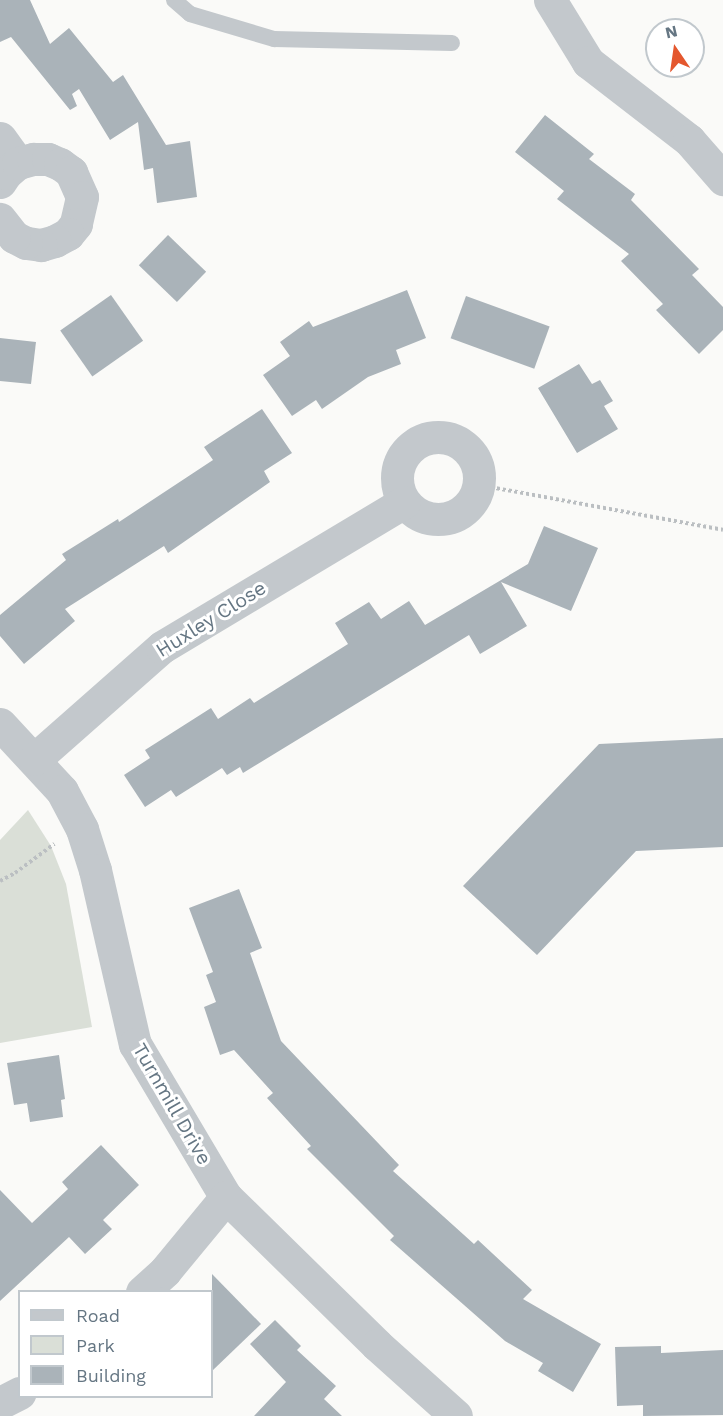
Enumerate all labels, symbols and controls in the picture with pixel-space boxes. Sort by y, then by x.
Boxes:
north arrow [645,18,705,78]
text: N [663,21,679,43]
street label: Huxley Close [151,576,271,662]
street label: Turnmill Drive [127,1039,217,1169]
legend [18,1290,213,1398]
text: Road [76,1305,120,1326]
text: Park [76,1335,115,1356]
text: Building [76,1365,146,1386]

